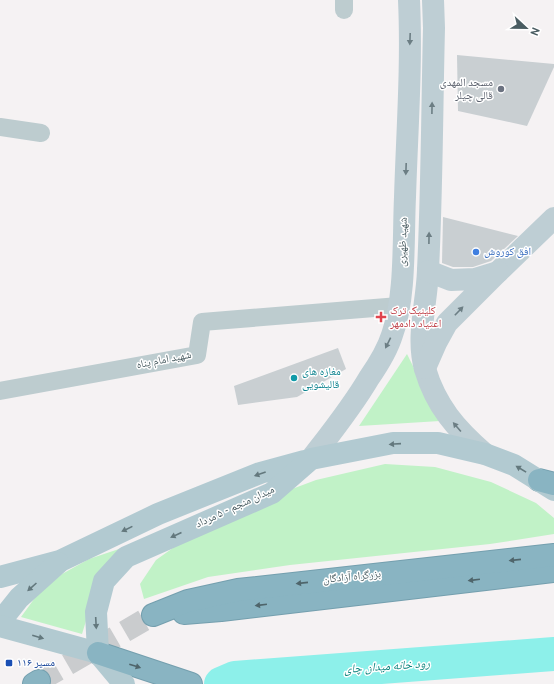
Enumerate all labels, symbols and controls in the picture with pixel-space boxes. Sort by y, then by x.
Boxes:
north arrow [506,8,546,48]
text: N [526,25,542,38]
one-way arrow [407,33,413,46]
place label: مسجد المهدی قالی چیلر [440,76,493,103]
marker: مسجد المهدی قالی چیلر [496,84,506,94]
one-way arrow [429,101,435,114]
one-way arrow [403,163,409,176]
street label: شهید ظهیری [395,217,411,267]
one-way arrow [426,231,432,244]
place label: افق کوروش [484,245,531,259]
marker: افق کوروش [471,247,481,257]
place label: کلینیک ترک اعتیاد دادمهر [389,304,441,331]
one-way arrow [454,306,464,316]
marker: کلینیک ترک اعتیاد دادمهر [375,311,387,323]
one-way arrow [385,338,392,349]
street label: شهید امام پناه [135,348,193,372]
place label: مغازه های قالیشویی [302,365,341,392]
marker: مغازه های قالیشویی [289,373,299,383]
one-way arrow [452,422,461,432]
one-way arrow [389,440,401,447]
one-way arrow [516,465,526,473]
one-way arrow [253,471,265,477]
street label: میدان منجم - ۵ مرداد [193,483,277,531]
one-way arrow [121,526,132,532]
one-way arrow [171,532,182,538]
one-way arrow [509,556,521,563]
street label: بزرگراه آزادگان [322,567,382,587]
one-way arrow [468,577,480,584]
one-way arrow [296,579,309,586]
one-way arrow [27,582,36,591]
one-way arrow [255,602,267,609]
one-way arrow [93,617,100,629]
one-way arrow [32,634,44,640]
place label: مسیر ۱۱۶ [17,656,55,670]
water label: رود خانه میدان چای [343,656,431,678]
marker: مسیر ۱۱۶ [4,658,14,668]
one-way arrow [129,663,141,669]

